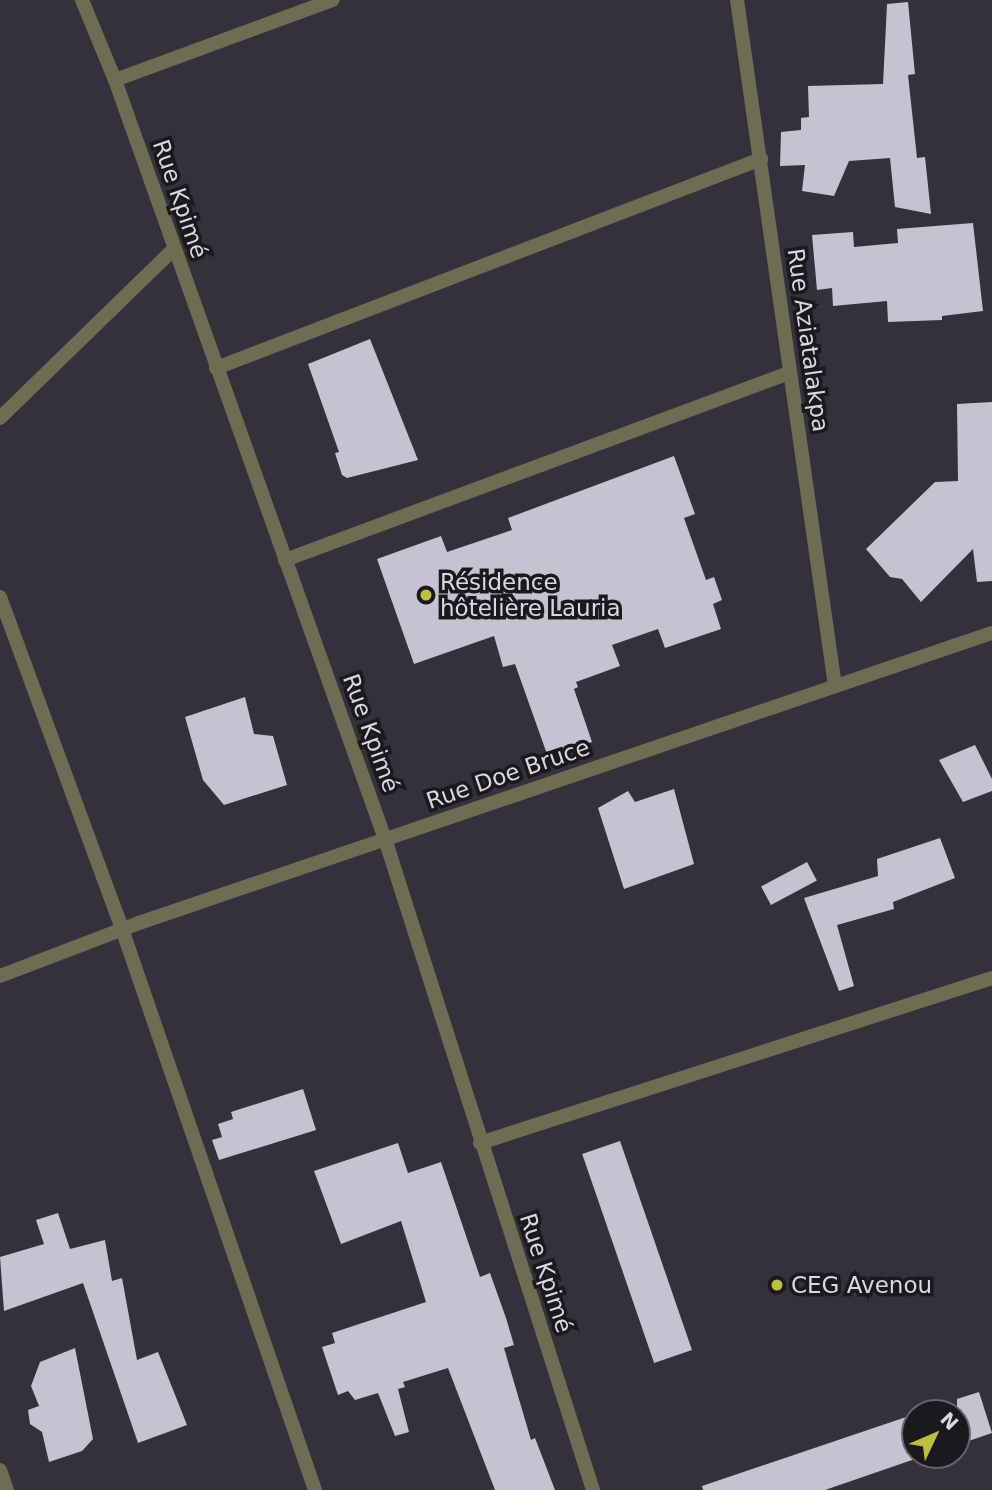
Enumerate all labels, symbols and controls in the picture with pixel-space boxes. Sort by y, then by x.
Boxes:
street label: Rue Kpimé [147,136,213,262]
street label: Rue Aziatalakpa [781,247,835,433]
place label: Résidence hôtelière Lauria [440,568,621,622]
marker: Résidence hôtelière Lauria [418,587,434,603]
street label: Rue Kpimé [337,670,405,796]
street label: Rue Doe Bruce [423,733,593,815]
street label: Rue Kpimé [514,1210,578,1336]
place label: CEG Avenou [791,1271,932,1299]
marker: CEG Avenou [769,1277,785,1293]
north arrow [901,1399,971,1469]
text: N [936,1407,963,1434]

